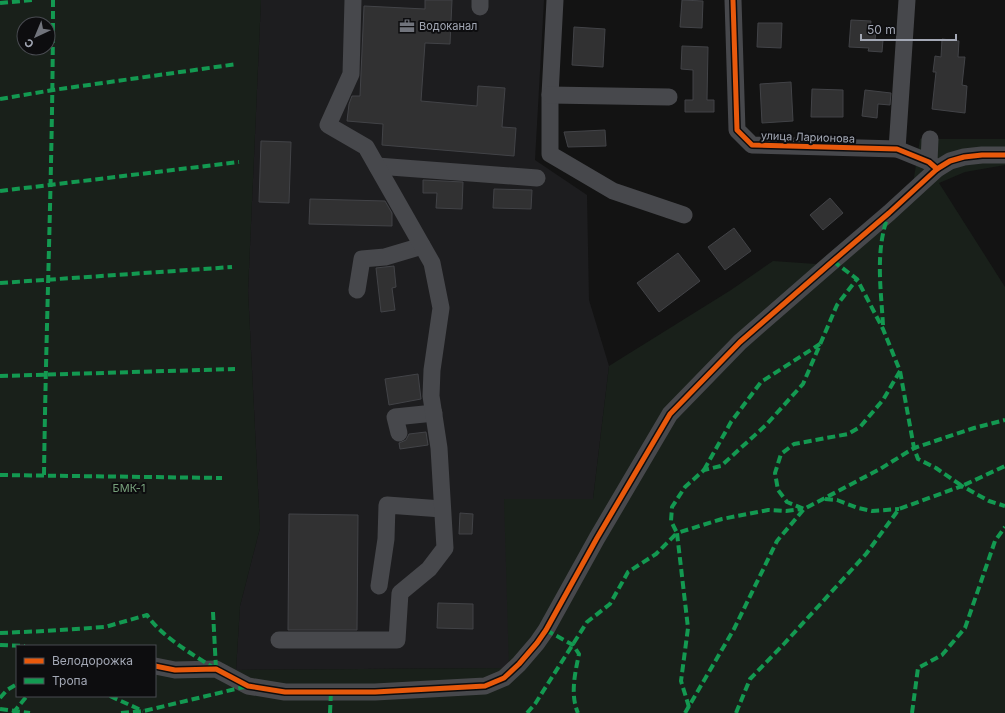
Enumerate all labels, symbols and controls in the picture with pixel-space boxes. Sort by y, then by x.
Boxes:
north arrow [16,16,56,56]
scale bar [861,16,956,42]
office icon: Водоканал [398,17,416,35]
place label: Водоканал [419,19,477,33]
text: 50 m [867,22,896,37]
text: С [21,35,37,51]
street label: улица Ларионова [761,128,855,146]
park label: БМК-1 [113,481,145,495]
legend [16,645,156,697]
text: Велодорожка [52,653,133,668]
text: Тропа [52,673,87,688]

